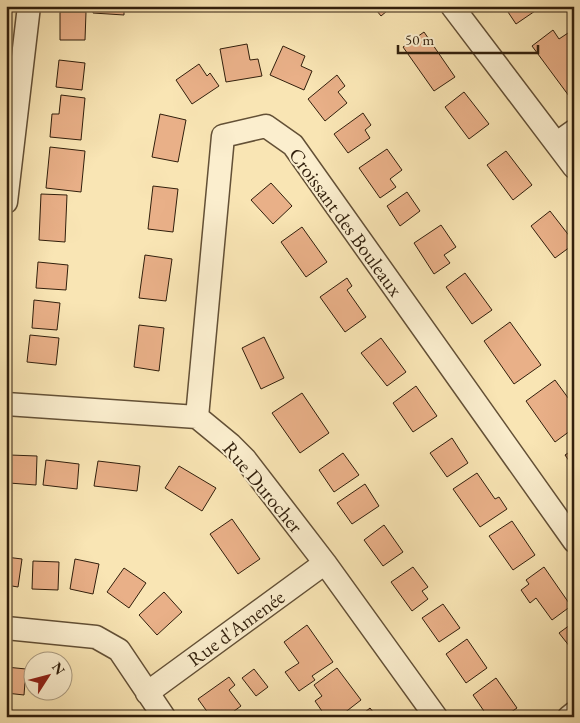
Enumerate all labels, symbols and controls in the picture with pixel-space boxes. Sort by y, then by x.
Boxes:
scale bar [398,22,538,54]
text: 50 m [405,30,434,49]
street label: Croissant des Bouleaux [283,142,409,302]
street label: Rue Durocher [217,436,309,538]
street label: Rue d'Amenée [182,584,290,672]
north arrow [22,650,72,700]
text: N [48,658,70,679]

